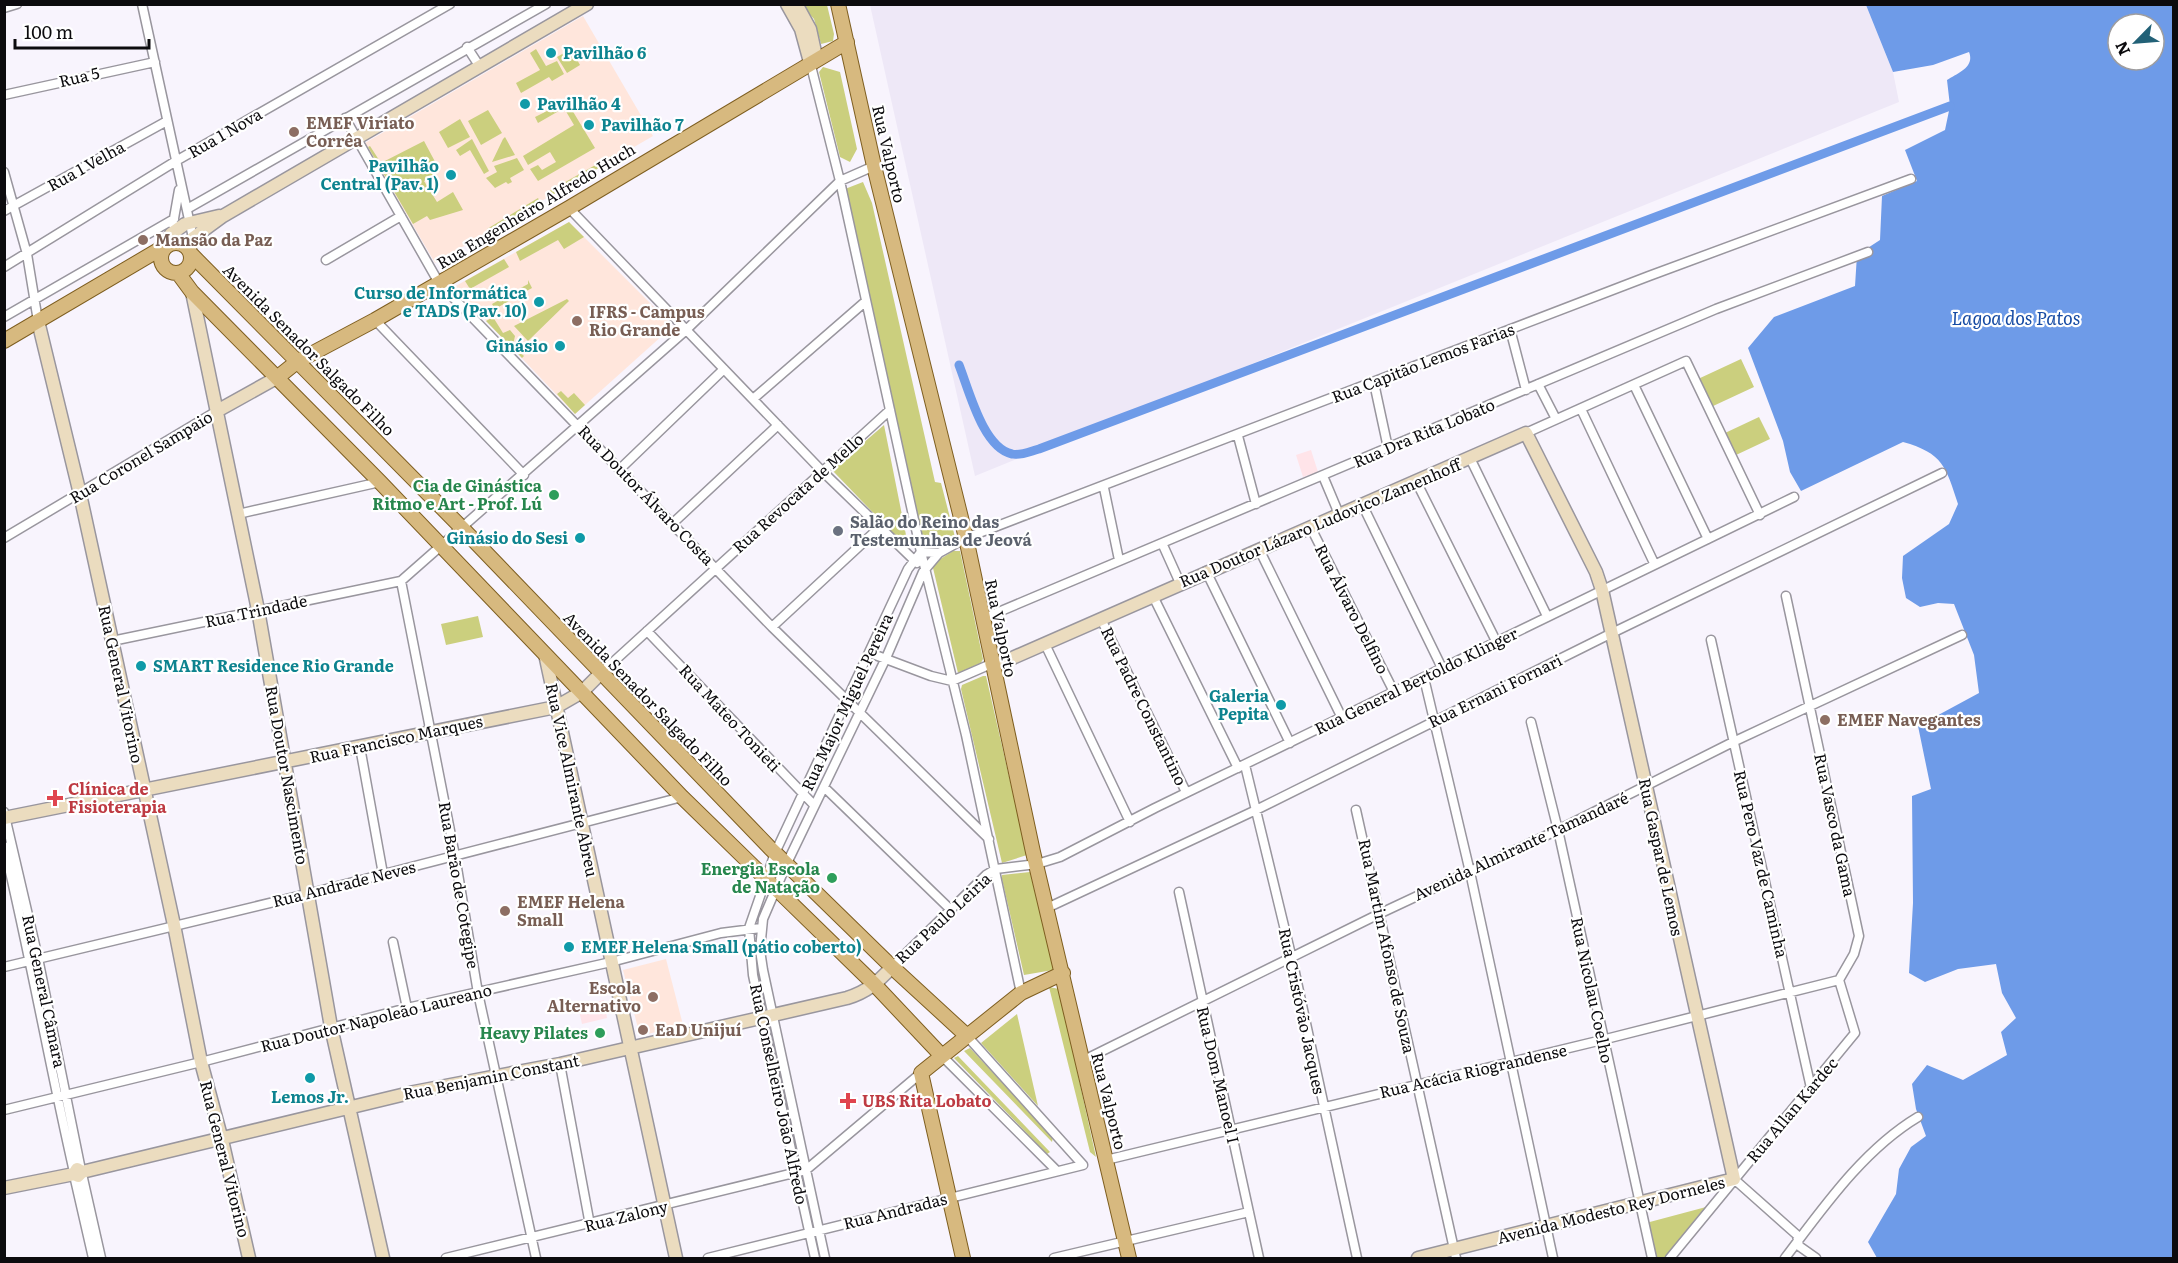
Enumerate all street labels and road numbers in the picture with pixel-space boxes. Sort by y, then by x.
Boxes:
street label: Rua 5 [56,60,101,92]
street label: Rua 1 Nova [183,101,266,163]
street label: Rua Valporto [867,102,913,205]
street label: Rua 1 Velha [42,134,129,196]
street label: Rua Engenheiro Alfredo Huch [432,136,640,274]
street label: Avenida Senador Salgado Filho [218,258,401,441]
street label: Rua Capitão Lemos Farias [1328,316,1518,408]
street label: Rua Dra Rita Lobato [1349,391,1498,473]
street label: Rua Coronel Sampaio [64,404,217,509]
street label: Rua Doutor Álvaro Costa [573,419,721,570]
street label: Rua Revocata de Mello [726,427,868,558]
street label: Rua Doutor Lázaro Ludovico Zamenhoff [1175,451,1466,593]
street label: Rua Álvaro Delfino [1310,539,1396,678]
street label: Rua Valporto [980,576,1024,679]
street label: Rua Trindade [202,587,309,633]
street label: Rua General Vitorino [93,602,150,765]
street label: Avenida Senador Salgado Filho [559,606,739,791]
street label: Rua Major Miguel Pereira [794,608,898,794]
street label: Rua General Bertoldo Klinger [1310,620,1522,740]
street label: Rua Padre Constantino [1096,622,1194,789]
street label: Rua Ernani Fornari [1423,647,1566,733]
street label: Rua Mateo Tonieti [674,658,787,777]
street label: Rua Vice Almirante Abreu [541,681,605,879]
street label: Rua Doutor Nascimento [260,683,316,866]
street label: Rua Francisco Marques [307,708,485,768]
street label: Rua Vasco da Gama [1809,751,1863,899]
street label: Rua Pero Vaz de Caminha [1729,767,1795,960]
street label: Rua Gaspar de Lemos [1634,776,1690,938]
street label: Avenida Almirante Tamandaré [1409,785,1632,906]
street label: Rua Barão de Cotegipe [433,799,486,970]
street label: Rua Martim Afonso de Souza [1353,836,1423,1056]
street label: Rua Andrade Neves [270,854,418,912]
street label: Rua Paulo Leiria [889,866,996,968]
street label: Rua General Câmara [17,912,73,1070]
street label: Rua Nicolau Coelho [1566,914,1620,1065]
street label: Rua Cristóvão Jacques [1274,925,1332,1096]
street label: Rua Doutor Napoleão Laureano [258,977,494,1057]
street label: Rua Conselheiro João Alfredo [745,981,815,1206]
street label: Rua Dom Manoel I [1192,1004,1246,1146]
street label: Rua Acácia Riograndense [1377,1037,1569,1103]
street label: Rua Benjamin Constant [401,1047,581,1105]
street label: Rua Valporto [1086,1049,1134,1152]
street label: Rua Allan Kardec [1740,1051,1843,1167]
street label: Rua General Vitorino [195,1078,257,1240]
street label: Avenida Modesto Rey Dorneles [1495,1169,1727,1249]
street label: Rua Andradas [840,1186,949,1235]
street label: Rua Zalony [581,1193,671,1237]

